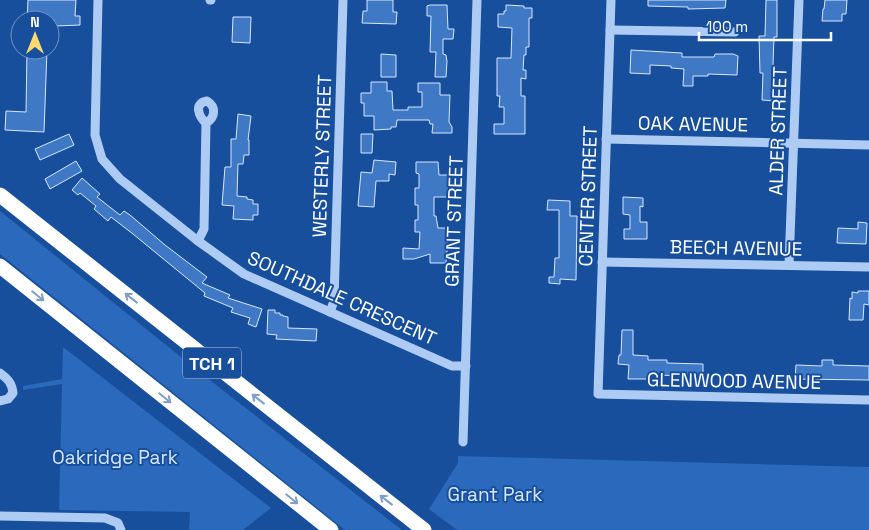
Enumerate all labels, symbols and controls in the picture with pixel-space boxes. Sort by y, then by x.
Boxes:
north arrow [10,10,60,60]
scale bar [699,10,832,42]
text: N [30,13,40,31]
text: 100 m [706,17,748,36]
street label: ALDER STREET [763,66,793,196]
street label: WESTERLY STREET [307,74,337,238]
street label: OAK AVENUE [638,111,748,137]
street label: CENTER STREET [573,125,603,267]
street label: GRANT STREET [439,155,469,287]
street label: BEECH AVENUE [669,234,803,262]
street label: SOUTHDALE CRESCENT [244,245,440,351]
one-way arrow [31,291,44,302]
one-way arrow [124,293,137,304]
road number: TCH 1 [183,348,241,378]
street label: GLENWOOD AVENUE [647,367,821,395]
one-way arrow [158,392,171,403]
one-way arrow [252,394,265,405]
park label: Oakridge Park [52,445,178,470]
park label: Grant Park [448,482,542,507]
one-way arrow [285,493,298,504]
one-way arrow [380,494,393,505]

